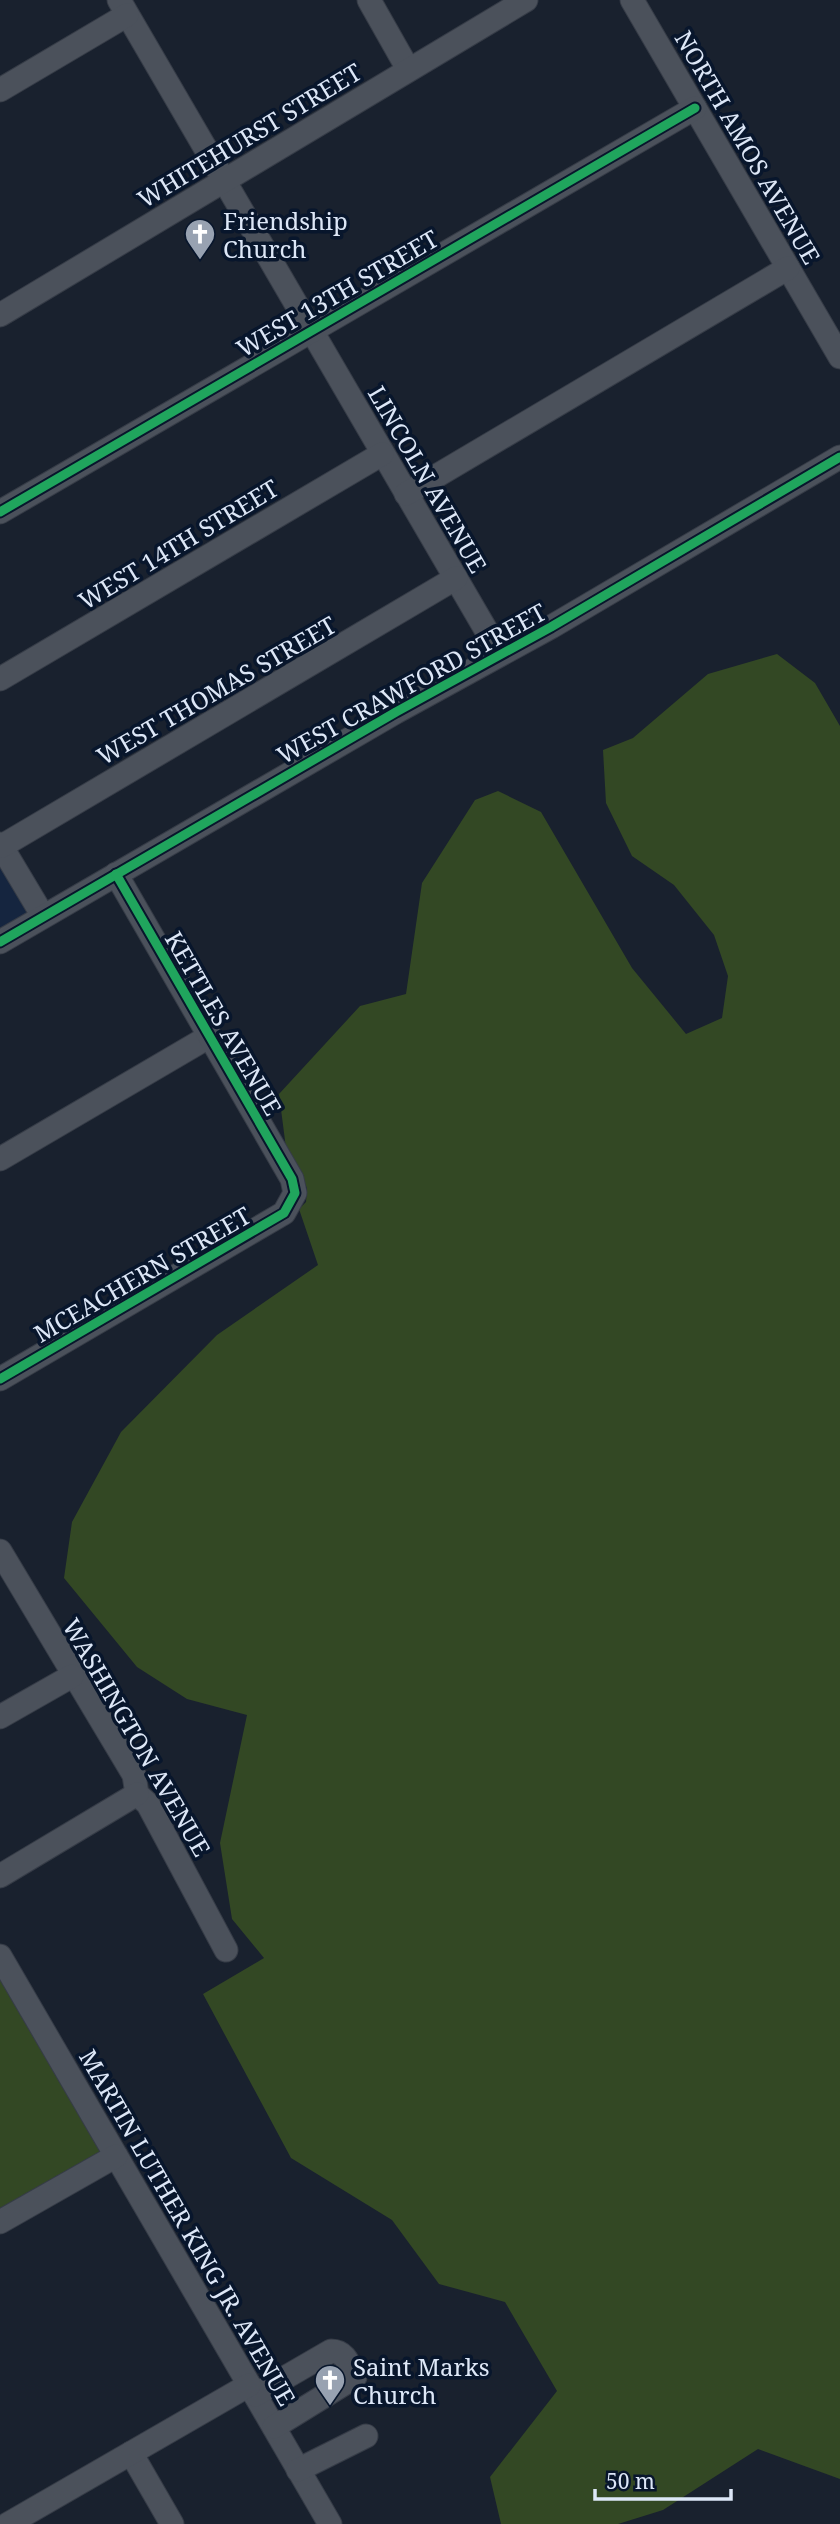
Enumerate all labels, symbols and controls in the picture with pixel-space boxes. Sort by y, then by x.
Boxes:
street label: NORTH AMOS AVENUE [668,24,828,270]
street label: WHITEHURST STREET [131,55,367,215]
place label: Friendship Church [223,204,348,265]
church icon: Friendship Church [183,217,217,261]
street label: WEST 13TH STREET [230,222,444,364]
street label: LINCOLN AVENUE [361,379,495,579]
street label: WEST 14TH STREET [72,471,284,617]
street label: WEST CRAWFORD STREET [270,595,552,771]
street label: WEST THOMAS STREET [90,608,342,772]
street label: KETTLES AVENUE [158,925,290,1121]
street label: MCEACHERN STREET [28,1198,257,1350]
street label: WASHINGTON AVENUE [55,1612,219,1862]
street label: MARTIN LUTHER KING JR. AVENUE [72,2043,304,2411]
place label: Saint Marks Church [353,2350,490,2411]
church icon: Saint Marks Church [313,2363,347,2407]
scale bar [595,2458,732,2502]
text: 50 m [606,2467,655,2495]

